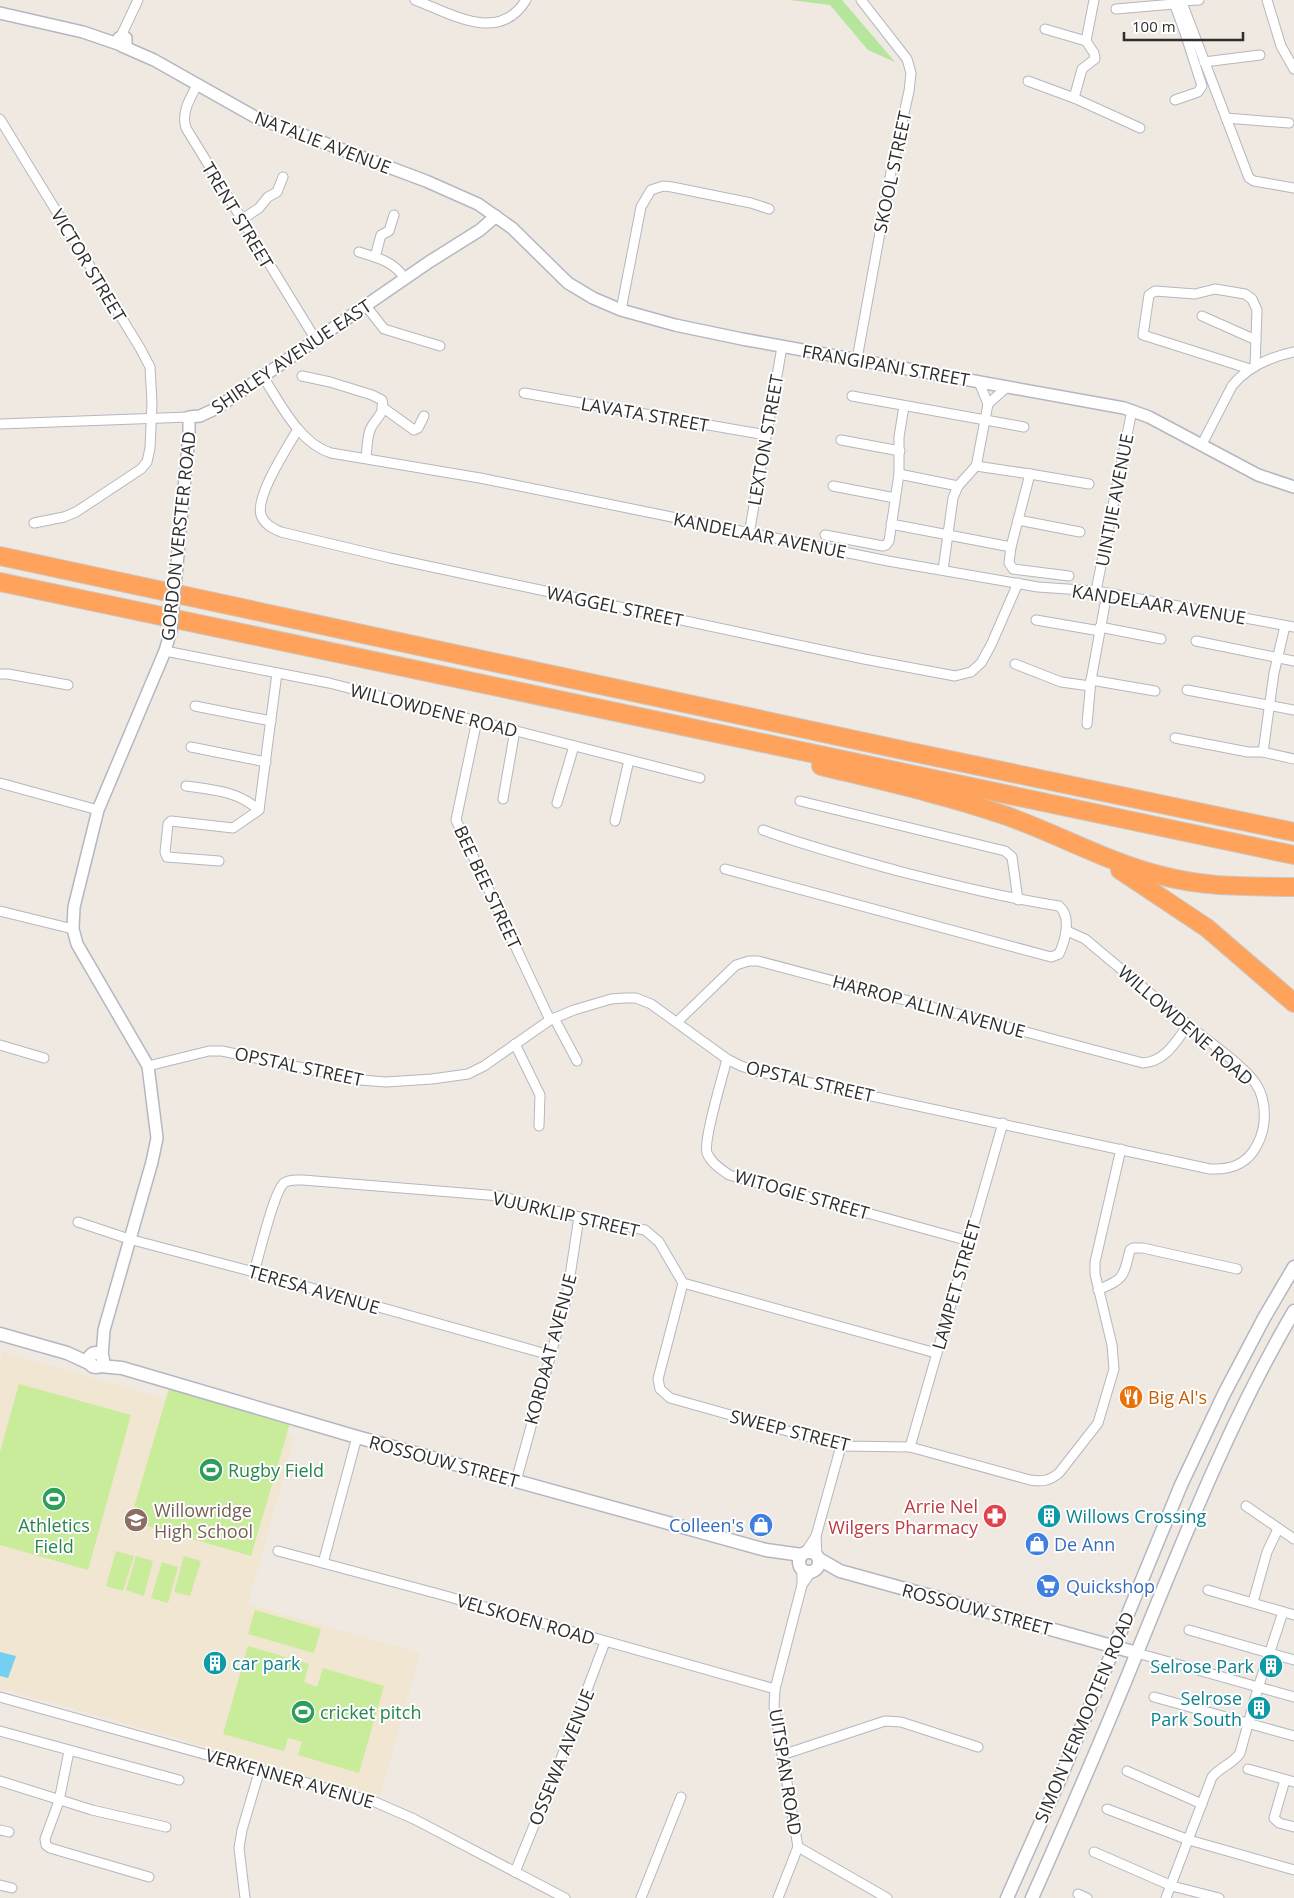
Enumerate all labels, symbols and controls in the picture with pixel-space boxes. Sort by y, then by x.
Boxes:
scale bar [1124,10,1243,42]
text: 100 m [1132,16,1176,36]
street label: NATALIE AVENUE [251,105,395,179]
street label: SKOOL STREET [867,109,917,235]
street label: TRENT STREET [197,157,279,273]
street label: VICTOR STREET [46,204,132,326]
street label: SHIRLEY AVENUE EAST [206,293,376,419]
street label: FRANGIPANI STREET [800,338,972,392]
street label: LEXTON STREET [742,372,788,507]
street label: LAVATA STREET [579,391,711,437]
street label: GORDON VERSTER ROAD [155,430,201,642]
street label: UINTJIE AVENUE [1089,431,1139,569]
street label: KANDELAAR AVENUE [671,506,849,564]
street label: KANDELAAR AVENUE [1070,578,1248,630]
street label: WAGGEL STREET [544,580,686,632]
street label: WILLOWDENE ROAD [348,678,520,742]
street label: BEE BEE STREET [449,821,527,953]
street label: WILLOWDENE ROAD [1113,960,1259,1090]
street label: HARROP ALLIN AVENUE [830,969,1028,1043]
street label: OPSTAL STREET [232,1041,366,1091]
street label: OPSTAL STREET [744,1055,877,1107]
street label: WITOGIE STREET [732,1163,872,1225]
street label: VUURKLIP STREET [490,1185,642,1243]
street label: LAMPET STREET [926,1218,986,1352]
street label: TERESA AVENUE [245,1259,383,1319]
street label: KORDAAT AVENUE [518,1271,582,1427]
restaurant icon: Big Al's [1118,1384,1144,1410]
place label: Big Al's [1148,1385,1207,1409]
street label: SWEEP STREET [728,1404,853,1457]
street label: ROSSOUW STREET [366,1429,522,1493]
sports icon: Rugby Field [198,1457,224,1483]
place label: Rugby Field [228,1458,324,1482]
sports icon: Athletics Field [41,1486,67,1512]
place label: Arrie Nel Wilgers Pharmacy [828,1494,979,1539]
place label: Willowridge High School [154,1498,253,1543]
pharmacy icon: Arrie Nel Wilgers Pharmacy [982,1503,1008,1529]
building icon: Willows Crossing [1036,1503,1062,1529]
place label: Willows Crossing [1066,1504,1207,1528]
school or university icon: Willowridge High School [123,1507,149,1533]
shop icon: Colleen's [748,1512,774,1538]
place label: Athletics Field [18,1513,90,1558]
place label: Colleen's [669,1513,744,1537]
shop icon: De Ann [1024,1531,1050,1557]
place label: De Ann [1054,1532,1115,1556]
supermarket icon: Quickshop [1035,1573,1061,1599]
place label: Quickshop [1066,1574,1155,1598]
street label: ROSSOUW STREET [899,1577,1055,1641]
street label: VELSKOEN ROAD [454,1588,598,1650]
street label: SIMON VERMOOTEN ROAD [1029,1608,1139,1826]
building icon: car park [202,1650,228,1676]
place label: car park [232,1651,301,1675]
building icon: Selrose Park [1258,1653,1284,1679]
place label: Selrose Park [1150,1654,1255,1678]
street label: OSSEWA AVENUE [523,1685,599,1829]
place label: Selrose Park South [1150,1686,1242,1731]
building icon: Selrose Park South [1246,1695,1272,1721]
sports icon: cricket pitch [290,1699,316,1725]
place label: cricket pitch [320,1700,421,1724]
street label: UITSPAN ROAD [764,1707,808,1837]
street label: VERKENNER AVENUE [203,1742,377,1814]

